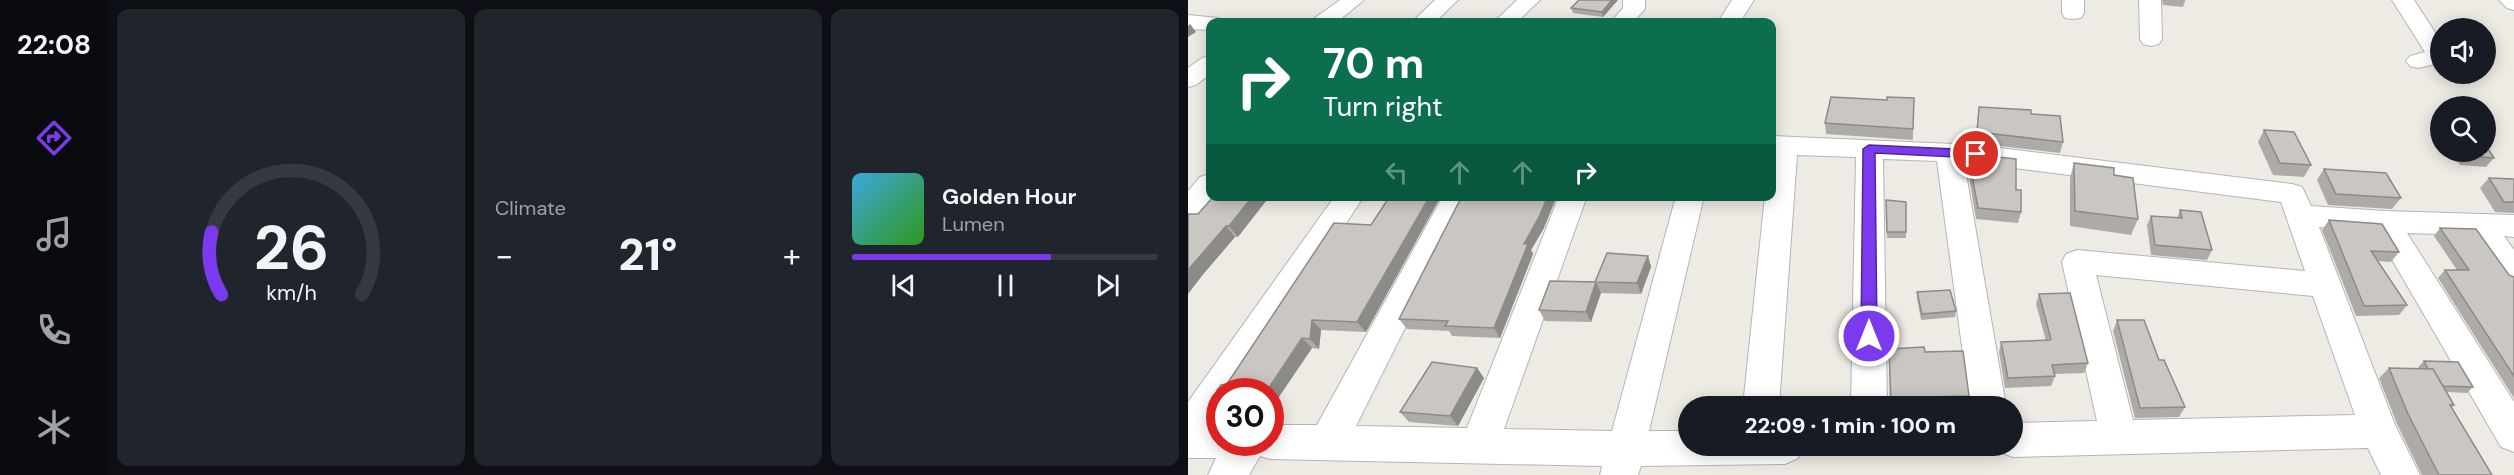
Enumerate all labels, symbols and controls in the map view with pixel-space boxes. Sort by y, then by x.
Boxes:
map controls [2430,18,2496,162]
button: sound [2430,18,2496,84]
text: 22:08 [17,27,91,62]
text: 70 m [1323,36,1424,91]
icon: right [1224,42,1302,120]
text: Turn right [1323,89,1443,124]
button: search [2430,96,2496,162]
icon: directions [33,117,75,159]
pin [1950,128,2001,179]
icon: arrive [1959,137,1992,170]
icon: left [1380,156,1413,189]
icon: ahead [1443,156,1476,189]
icon: ahead [1506,156,1539,189]
icon: right [1569,156,1602,189]
text: Golden Hour [942,182,1077,211]
text: Climate [495,195,566,221]
text: 26 [253,207,329,288]
text: Lumen [942,211,1005,237]
icon: music [33,213,75,255]
text: 21° [618,225,678,284]
text: − [495,234,513,277]
text: + [783,234,801,277]
icon: previous [887,269,920,302]
icon: pause [989,269,1022,302]
icon: next [1091,269,1124,302]
text: km/h [266,279,316,307]
position arrow [1837,304,1901,368]
icon: phone [33,309,75,351]
speed limit sign: 30 [1206,378,1284,456]
icon: climate [33,406,75,448]
text: 22:09 · 1 min · 100 m [1745,411,1956,440]

